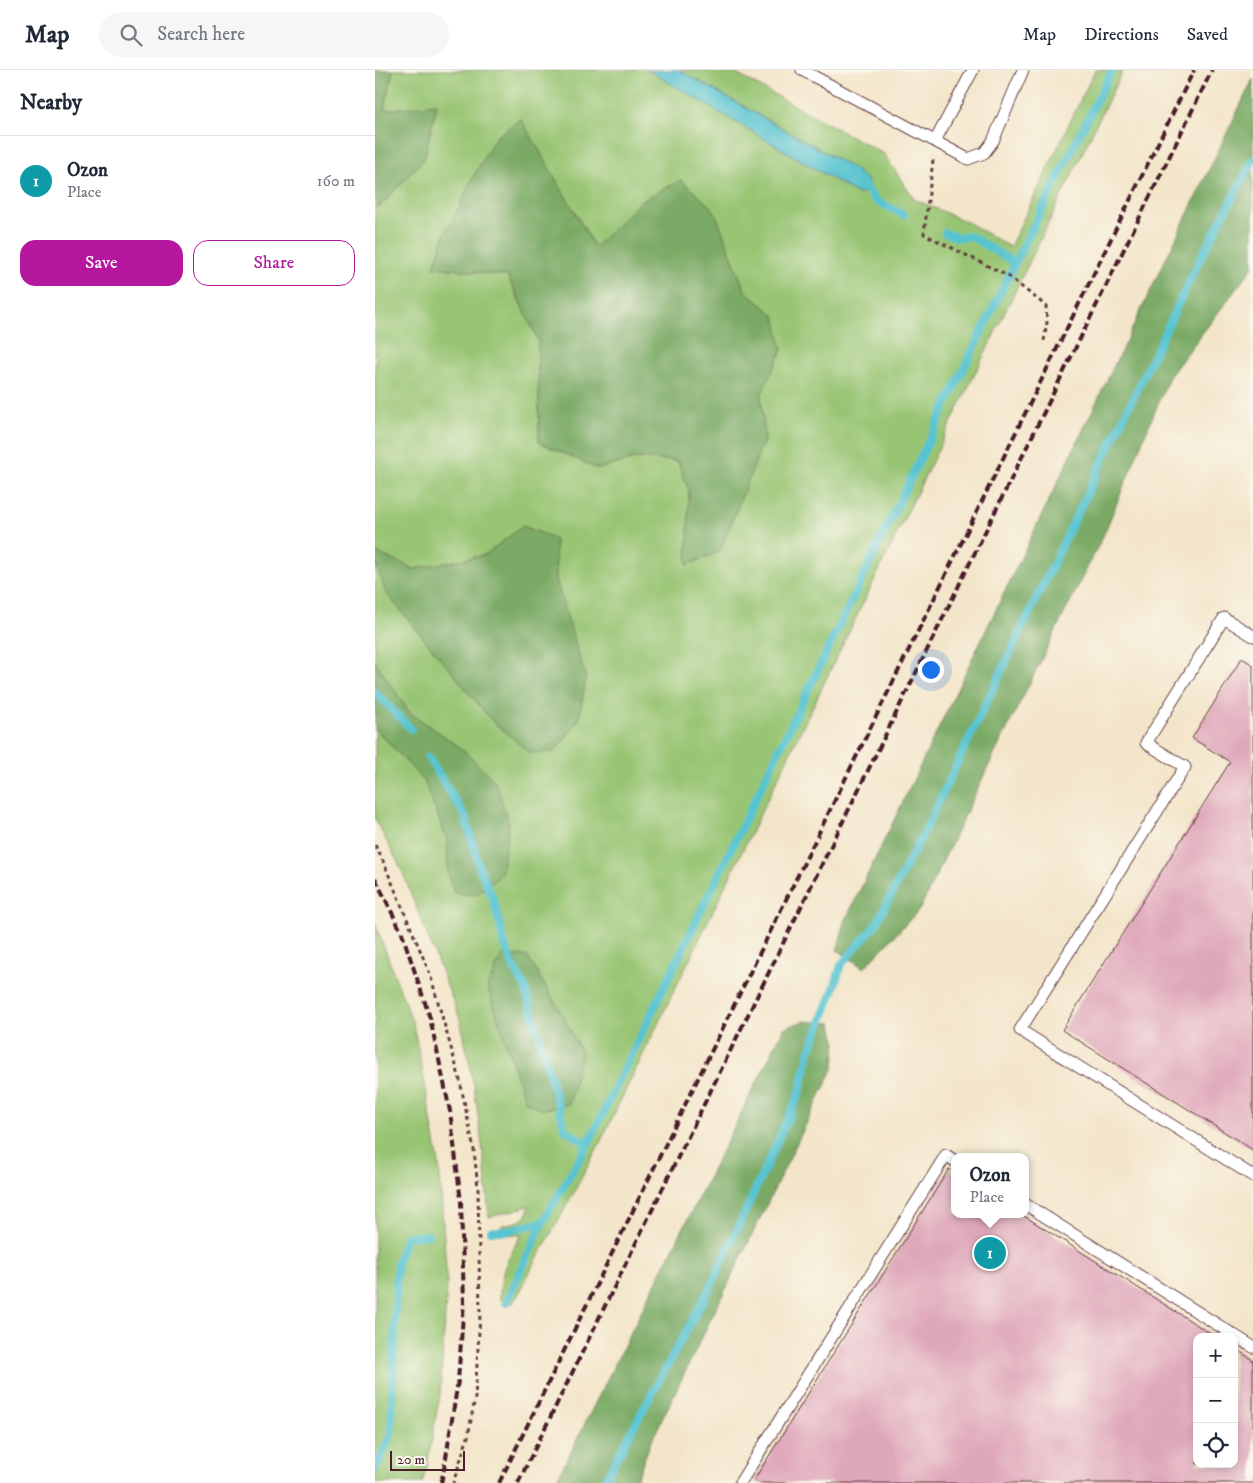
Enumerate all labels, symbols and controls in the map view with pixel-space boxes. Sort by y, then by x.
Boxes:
search box [99,12,449,57]
text: Map [25,20,69,50]
icon: search [117,21,145,49]
text: Search here [157,23,245,46]
text: Map [1023,24,1056,46]
text: Directions [1084,24,1159,46]
text: Saved [1187,24,1228,46]
text: Nearby [20,90,82,116]
text: Ozon [67,159,108,182]
text: 1 [33,171,39,191]
text: 160 m [317,171,355,191]
text: Place [67,182,101,202]
button: Save [20,240,183,286]
button: Share [193,240,355,286]
your location [918,657,944,683]
popup [951,1153,1029,1218]
text: Ozon [970,1164,1010,1187]
text: Place [970,1187,1004,1207]
pin: 1 [974,1234,1006,1272]
map controls [1193,1333,1238,1468]
button: + [1193,1333,1238,1378]
button: − [1193,1378,1238,1423]
button: locate [1193,1423,1238,1468]
scale bar [390,1448,465,1471]
text: 20 m [397,1451,425,1469]

